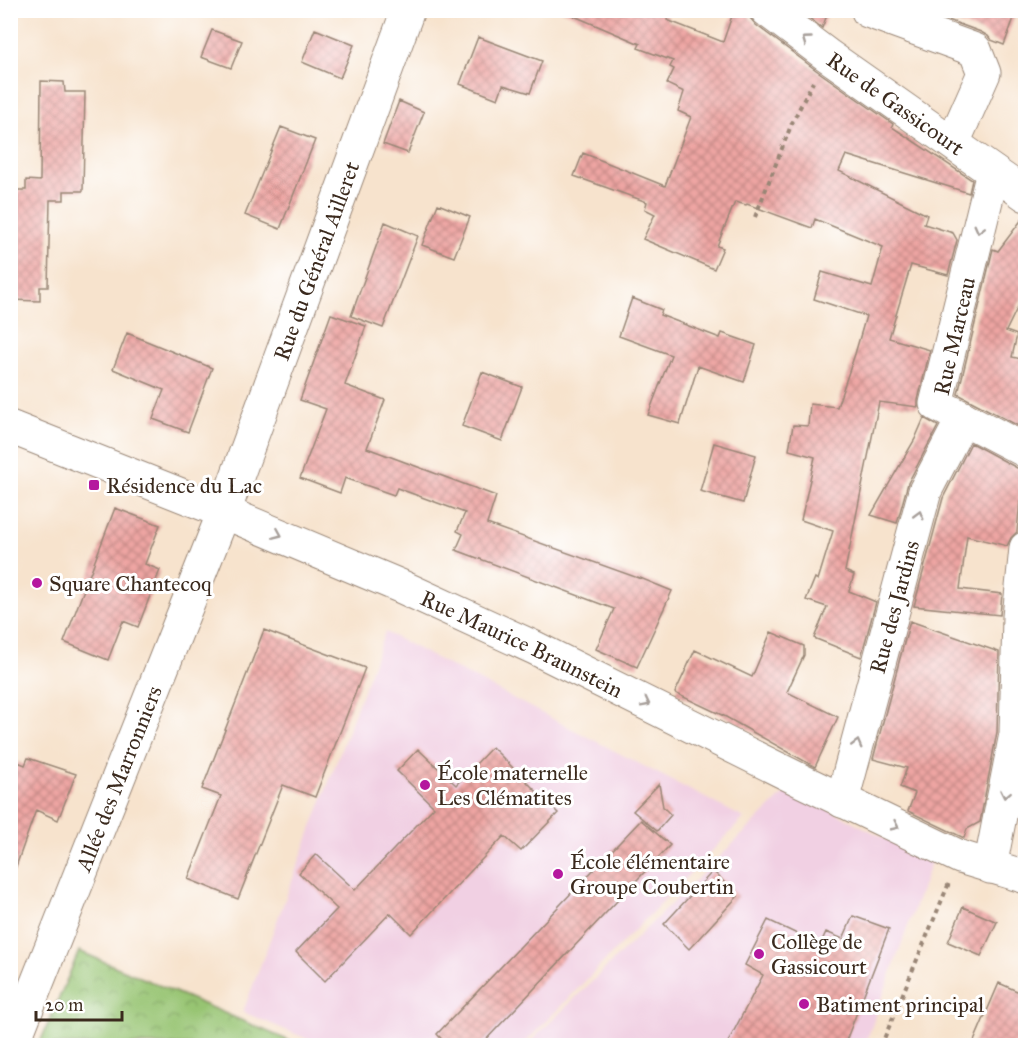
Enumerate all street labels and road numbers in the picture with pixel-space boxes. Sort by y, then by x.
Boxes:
street label: Rue de Gassicourt [822,46,969,161]
street label: Rue du Général Ailleret [268,158,365,364]
street label: Rue Marceau [928,274,981,398]
street label: Rue des Jardins [864,537,925,677]
street label: Rue Maurice Braunstein [416,584,627,704]
street label: Allée des Marronniers [69,682,168,876]

